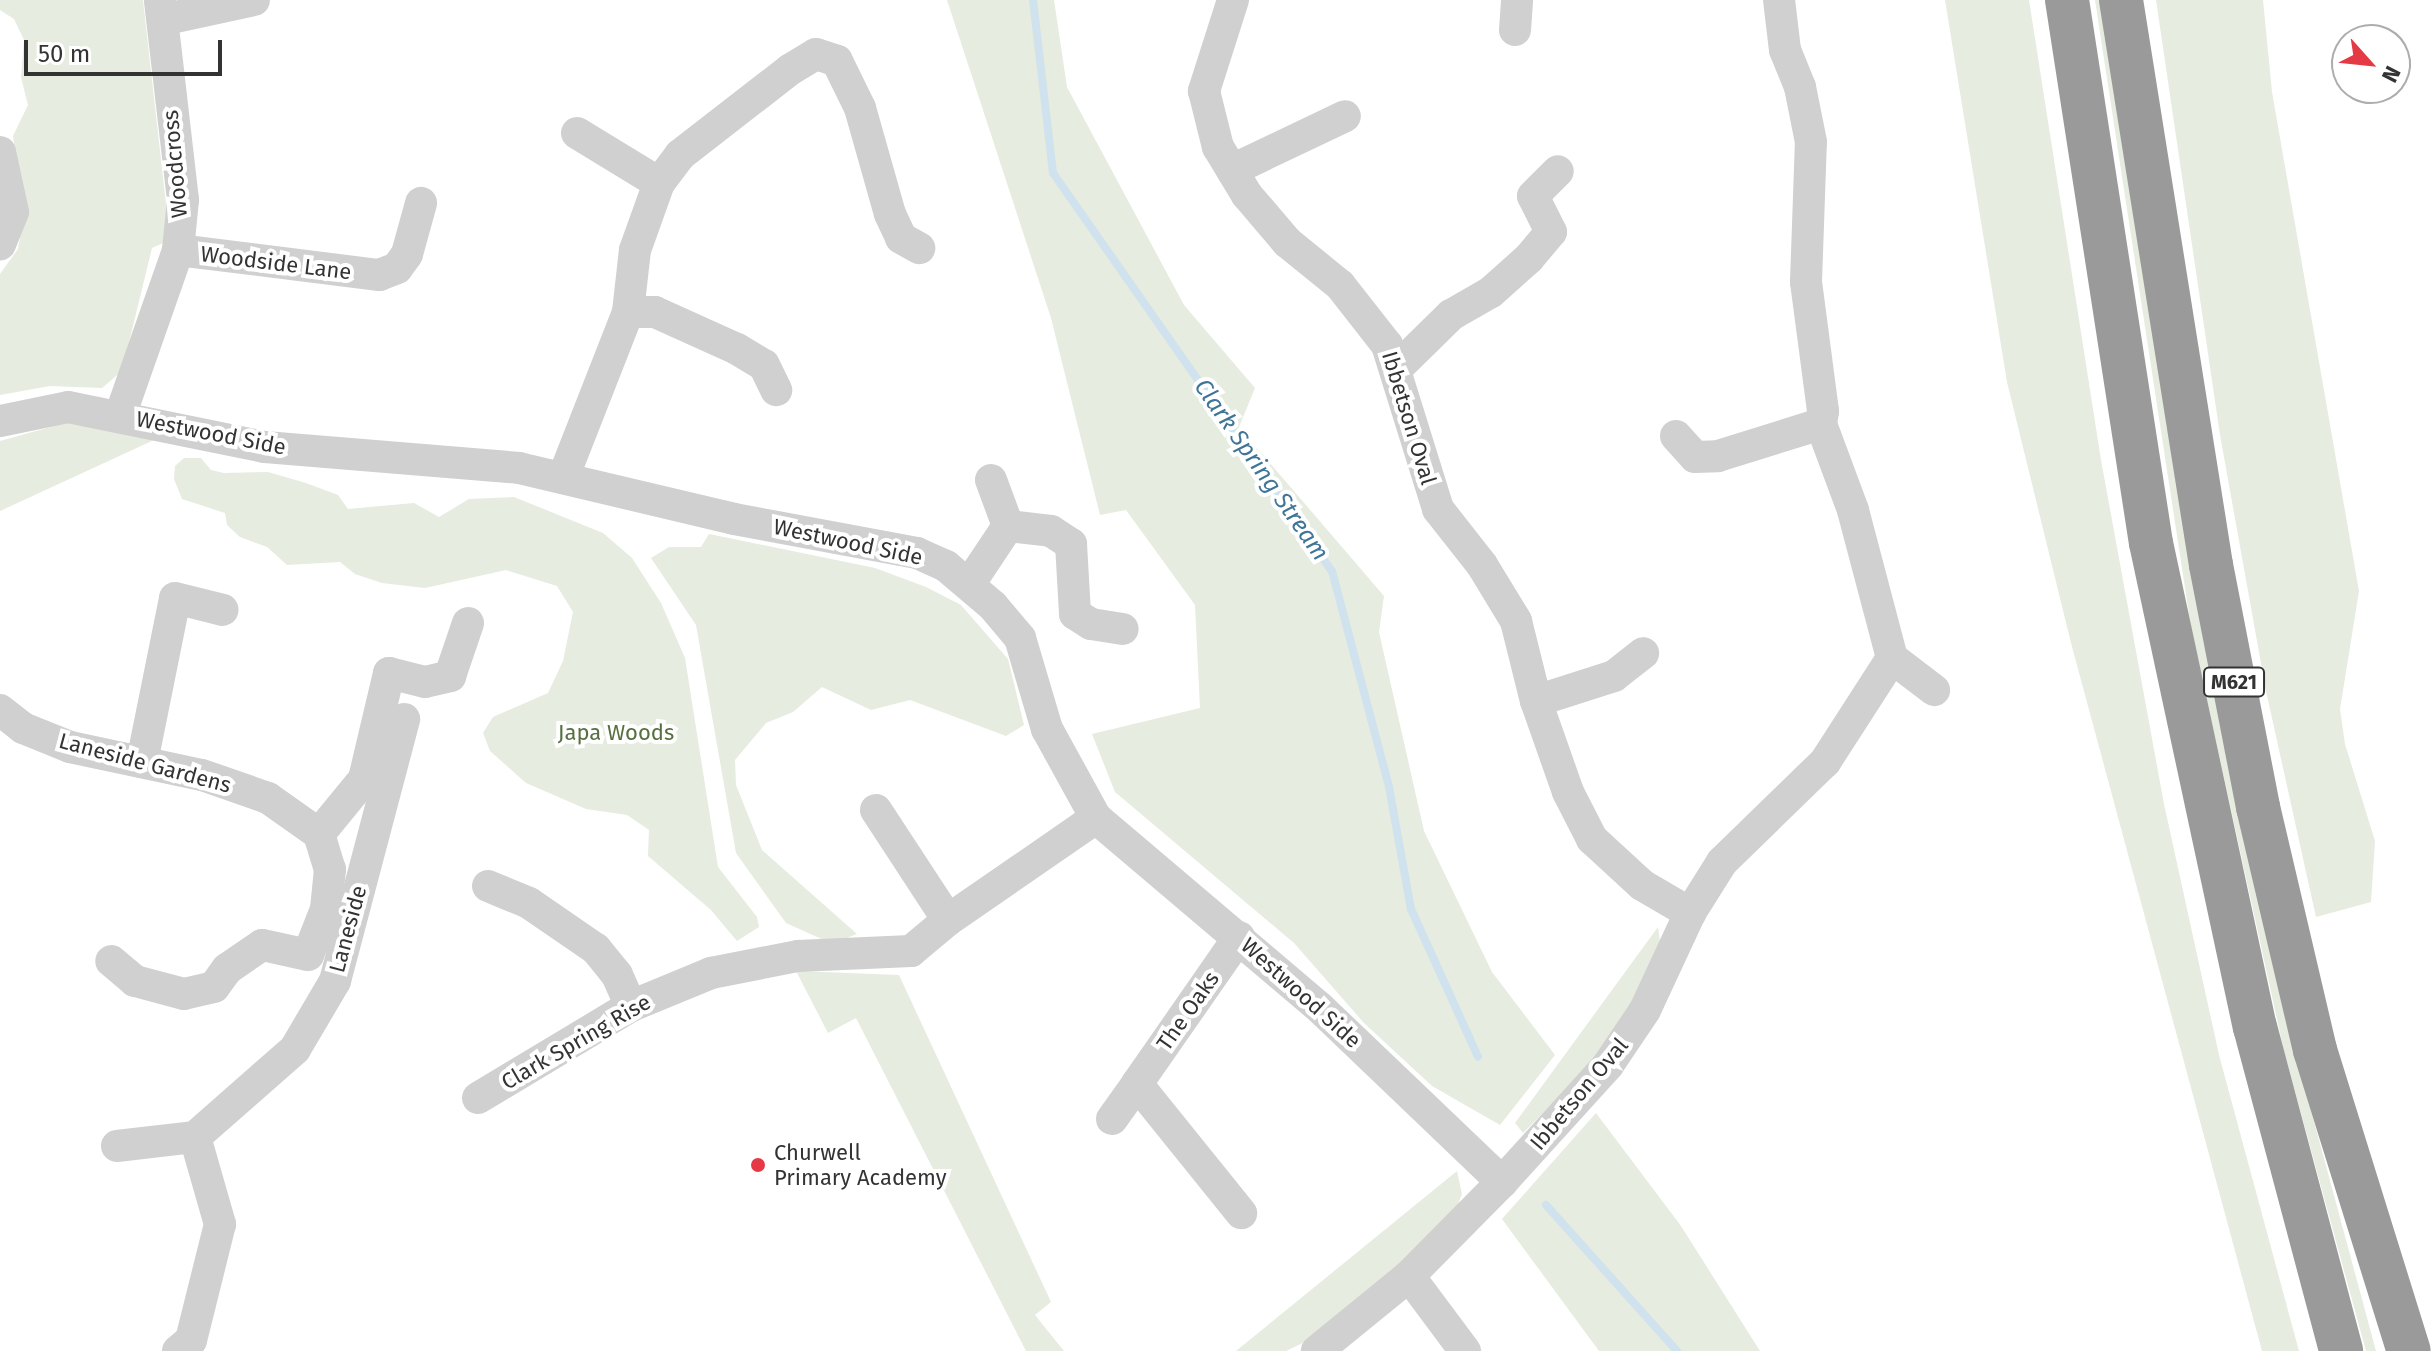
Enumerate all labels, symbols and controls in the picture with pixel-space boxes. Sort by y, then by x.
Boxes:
scale bar [28,24,226,74]
north arrow [2331,24,2411,104]
text: 50 m [38,40,90,68]
text: N [2376,62,2406,87]
street label: Woodcross [157,109,193,219]
street label: Woodside Lane [199,241,353,285]
street label: Ibbetson Oval [1376,348,1442,488]
water label: Clark Spring Stream [1188,374,1334,566]
street label: Westwood Side [134,406,288,460]
street label: Westwood Side [771,513,925,571]
road number: M621 [2202,666,2266,698]
park label: Japa Woods [558,720,674,746]
street label: Laneside Gardens [56,727,234,799]
street label: Laneside [324,882,372,976]
street label: Westwood Side [1236,932,1366,1054]
street label: The Oaks [1151,966,1225,1056]
street label: Clark Spring Rise [497,989,655,1095]
street label: Ibbetson Oval [1524,1033,1634,1155]
place label: Churwell Primary Academy [774,1139,947,1190]
marker: Churwell Primary Academy [749,1156,767,1174]

